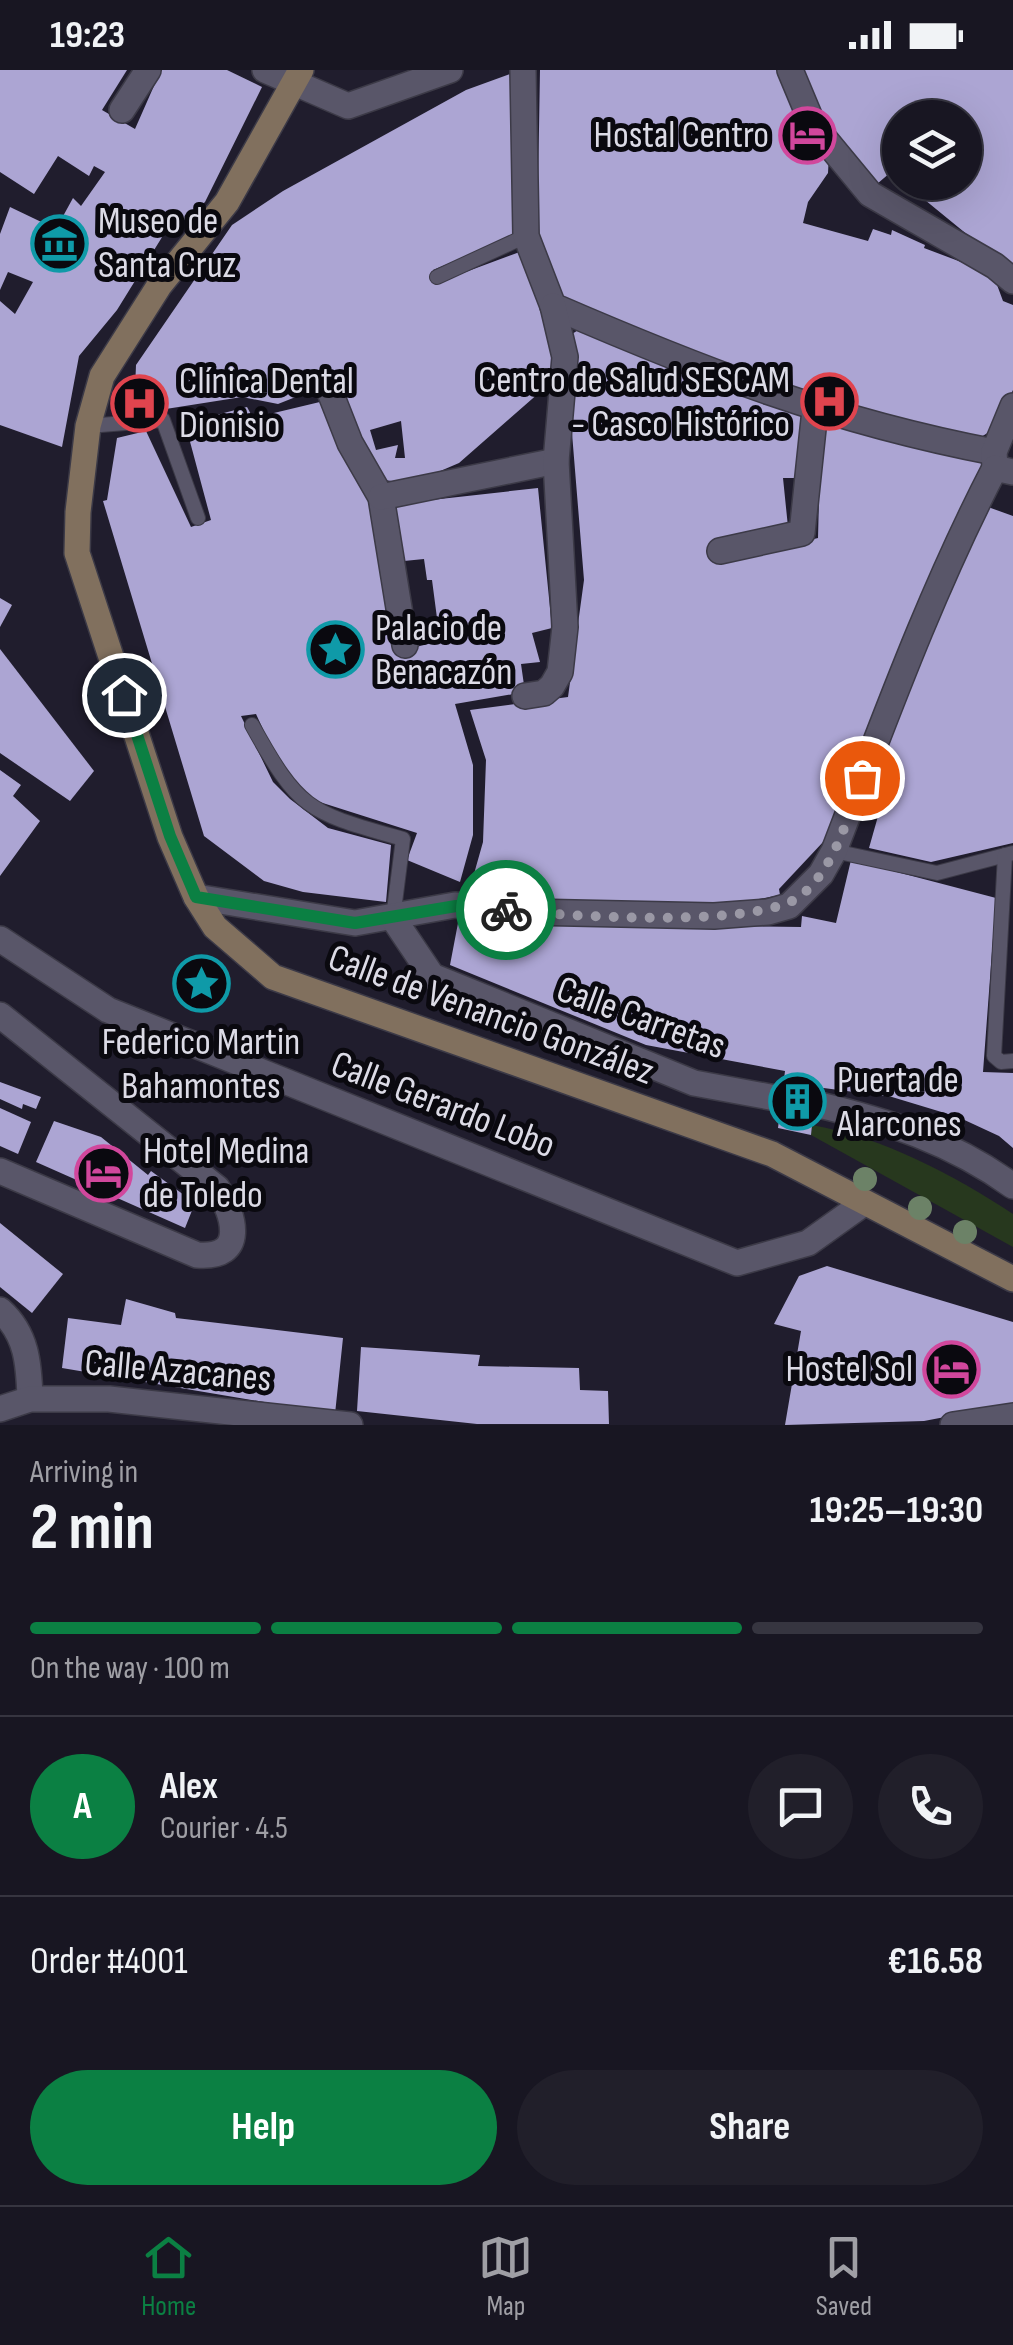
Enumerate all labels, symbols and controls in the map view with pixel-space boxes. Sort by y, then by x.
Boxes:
text: 19:23 [50,13,125,58]
map controls [882,100,982,200]
button: layers [882,100,982,200]
hotel icon: Hostal Centro [778,105,838,165]
place label: Hostal Centro [594,113,769,158]
place label: Museo de Santa Cruz [98,199,236,288]
museum icon: Museo de Santa Cruz [29,213,89,273]
place label: Centro de Salud SESCAM - Casco Histórico [478,358,790,447]
place label: Clínica Dental Dionisio [179,359,354,448]
hospital icon: Centro de Salud SESCAM - Casco Histórico [799,372,859,432]
hospital icon: Clínica Dental Dionisio [110,373,170,433]
place label: Palacio de Benacazón [375,606,513,695]
place icon: Palacio de Benacazón [306,620,366,680]
pin [82,653,167,738]
icon: home [97,668,152,723]
pin [820,736,905,821]
icon: bag [835,751,890,806]
courier [456,860,556,960]
icon: bike [479,883,534,938]
street label: Calle de Venancio González [322,935,660,1095]
place icon: Federico Martin Bahamontes [171,954,231,1014]
street label: Calle Carretas [550,967,732,1069]
place label: Federico Martin Bahamontes [102,1020,300,1109]
street label: Calle Gerardo Lobo [325,1042,561,1168]
place label: Puerta de Alarcones [836,1058,962,1147]
building icon: Puerta de Alarcones [768,1072,828,1132]
place label: Hotel Medina de Toledo [143,1129,309,1218]
hotel icon: Hotel Medina de Toledo [74,1143,134,1203]
hotel icon: Hostel Sol [922,1339,982,1399]
street label: Calle Azacanes [83,1340,273,1402]
place label: Hostel Sol [786,1347,913,1392]
text: Arriving in [30,1453,138,1492]
text: 19:25–19:30 [810,1488,983,1533]
text: 2 min [30,1490,154,1568]
text: On the way · 100 m [30,1649,230,1688]
button: chat [748,1754,853,1859]
button: phone [878,1754,983,1859]
text: Alex [160,1764,218,1809]
text: A [73,1784,92,1829]
text: Courier · 4.5 [160,1809,288,1848]
text: Order #4001 [30,1939,187,1984]
text: €16.58 [888,1939,983,1984]
button: Help [30,2070,497,2185]
button: Share [517,2070,983,2185]
tab: Home [141,2230,196,2323]
tab: Map [478,2230,533,2323]
tab: Saved [816,2230,872,2323]

